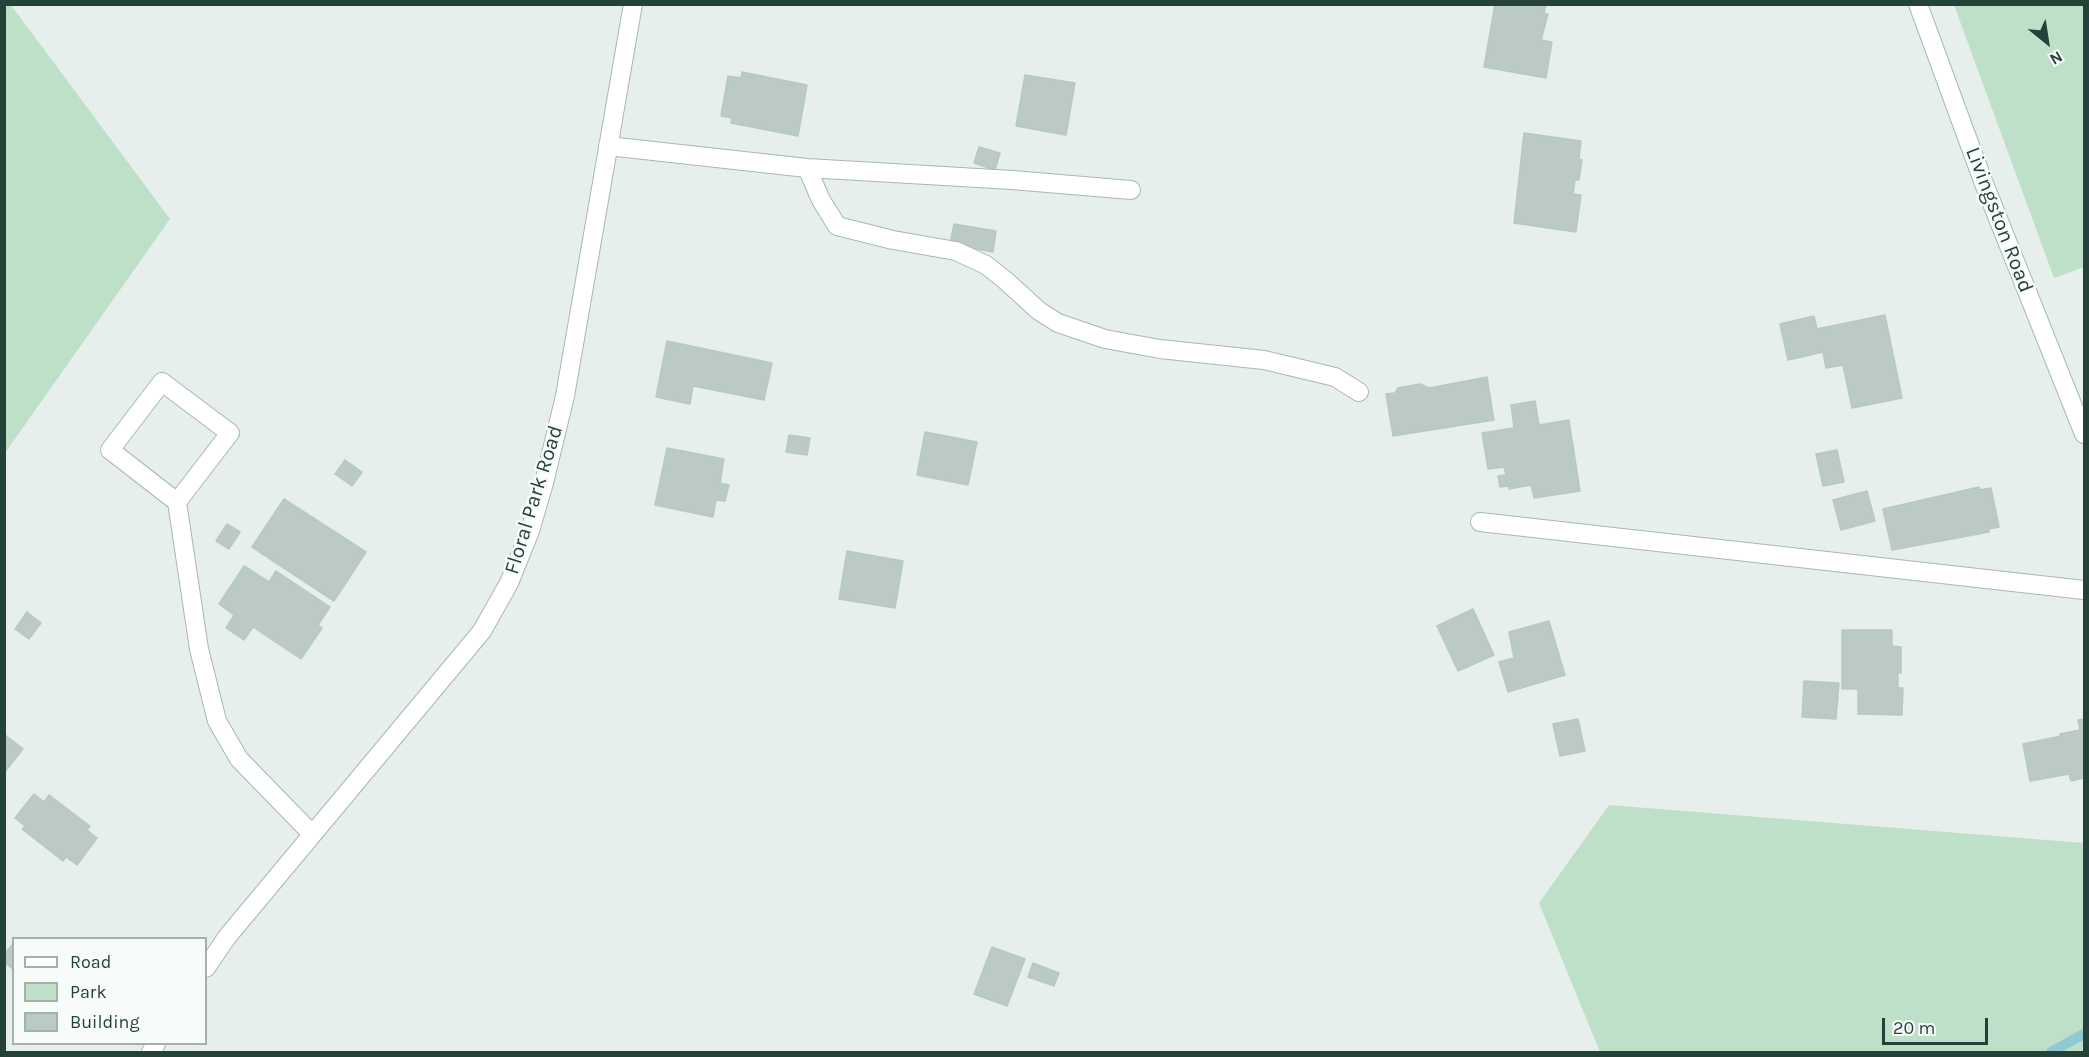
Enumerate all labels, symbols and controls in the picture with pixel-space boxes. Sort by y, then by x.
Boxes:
north arrow [2017,12,2077,72]
text: N [2047,47,2066,69]
street label: Livingston Road [1960,144,2038,296]
street label: Floral Park Road [499,423,569,577]
legend [12,937,207,1045]
text: Road [70,951,111,973]
text: Park [70,981,107,1003]
scale bar [1885,1006,1992,1044]
text: Building [70,1011,140,1033]
text: 20 m [1893,1017,1935,1039]

